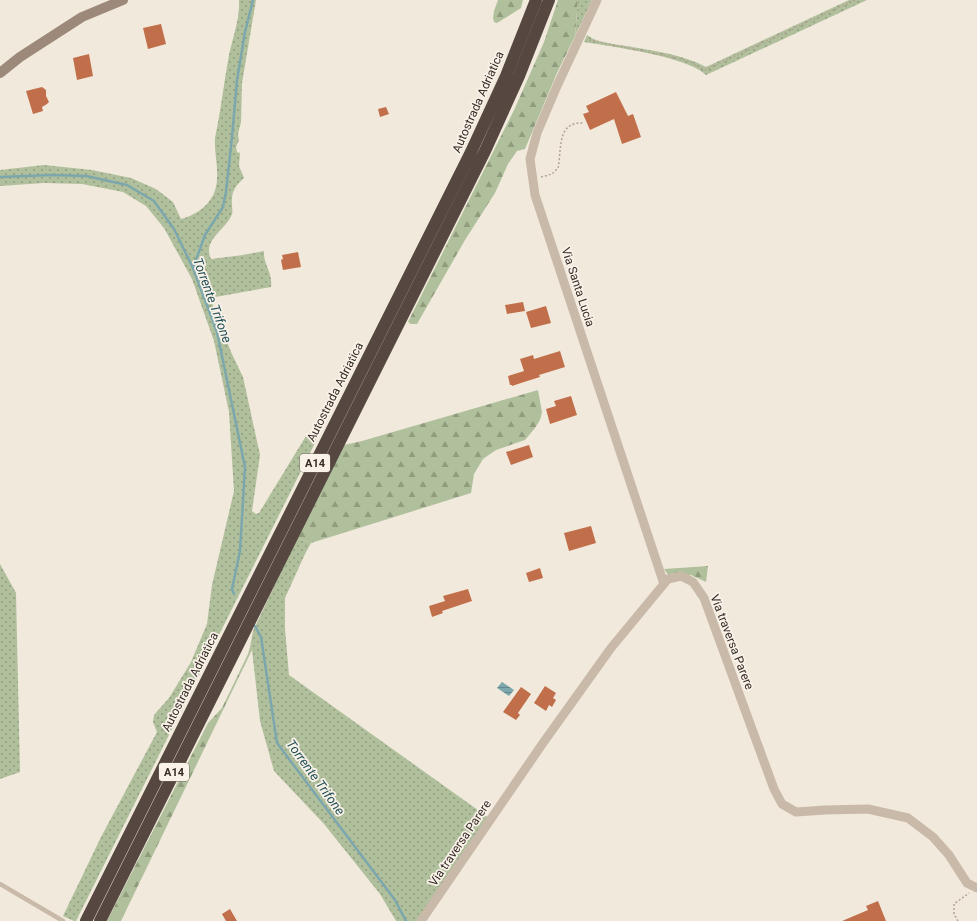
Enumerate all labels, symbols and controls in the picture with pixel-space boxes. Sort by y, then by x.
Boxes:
street label: Autostrada Adriatica [449,49,507,155]
street label: Via Santa Lucia [559,246,597,328]
water label: Torrente Trifone [190,256,235,345]
street label: Autostrada Adriatica [304,340,366,444]
road number: A14 [300,454,330,472]
street label: Via traversa Parere [707,592,757,692]
street label: Autostrada Adriatica [159,630,221,734]
water label: Torrente Trifone [283,737,348,818]
road number: A14 [159,763,189,781]
street label: Via traversa Parere [426,797,494,889]

